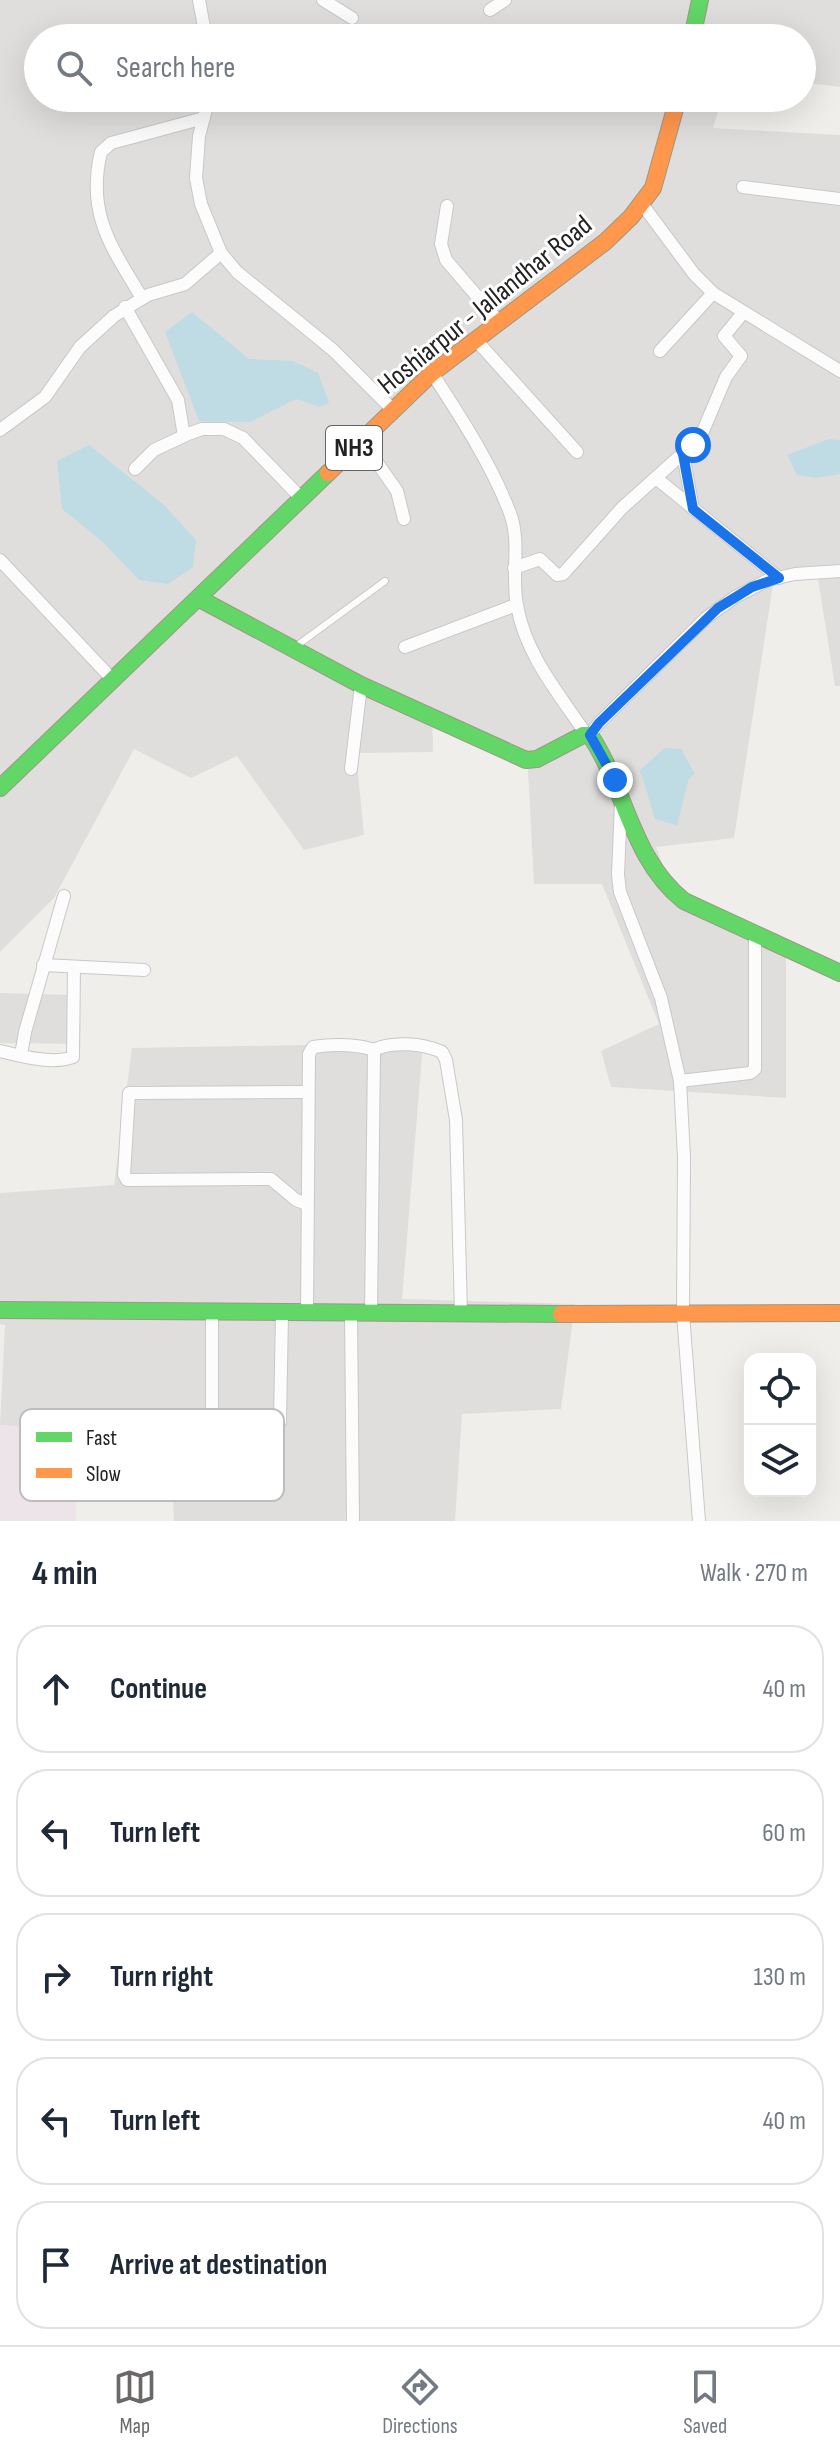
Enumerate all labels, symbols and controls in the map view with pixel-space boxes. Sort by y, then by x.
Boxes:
search box [24,24,816,112]
icon: search [52,46,96,90]
text: Search here [116,50,235,86]
street label: Hoshiarpur - Jallandhar Road [371,209,599,401]
road number: NH3 [326,426,382,470]
route start [675,427,711,463]
route end [597,762,633,798]
map controls [744,1353,816,1497]
button: locate [744,1353,816,1425]
legend [20,1409,284,1501]
text: Fast [86,1425,117,1452]
button: layers [744,1425,816,1497]
text: Slow [86,1461,121,1488]
text: 4 min [32,1553,98,1594]
text: Walk · 270 m [700,1558,808,1589]
icon: ahead [34,1667,78,1711]
text: Continue [110,1671,207,1707]
text: 40 m [763,1674,806,1705]
icon: left [34,1811,78,1855]
text: Turn left [110,1815,200,1851]
text: 60 m [762,1818,806,1849]
icon: right [34,1955,78,1999]
text: Turn right [110,1959,213,1995]
text: 130 m [754,1962,806,1993]
icon: left [34,2099,78,2143]
text: Turn left [110,2103,200,2139]
text: 40 m [763,2106,806,2137]
icon: arrive [34,2243,78,2287]
text: Arrive at destination [110,2247,327,2283]
tab: Map [113,2365,157,2440]
tab: Directions [382,2365,458,2440]
tab: Saved [683,2365,727,2440]

